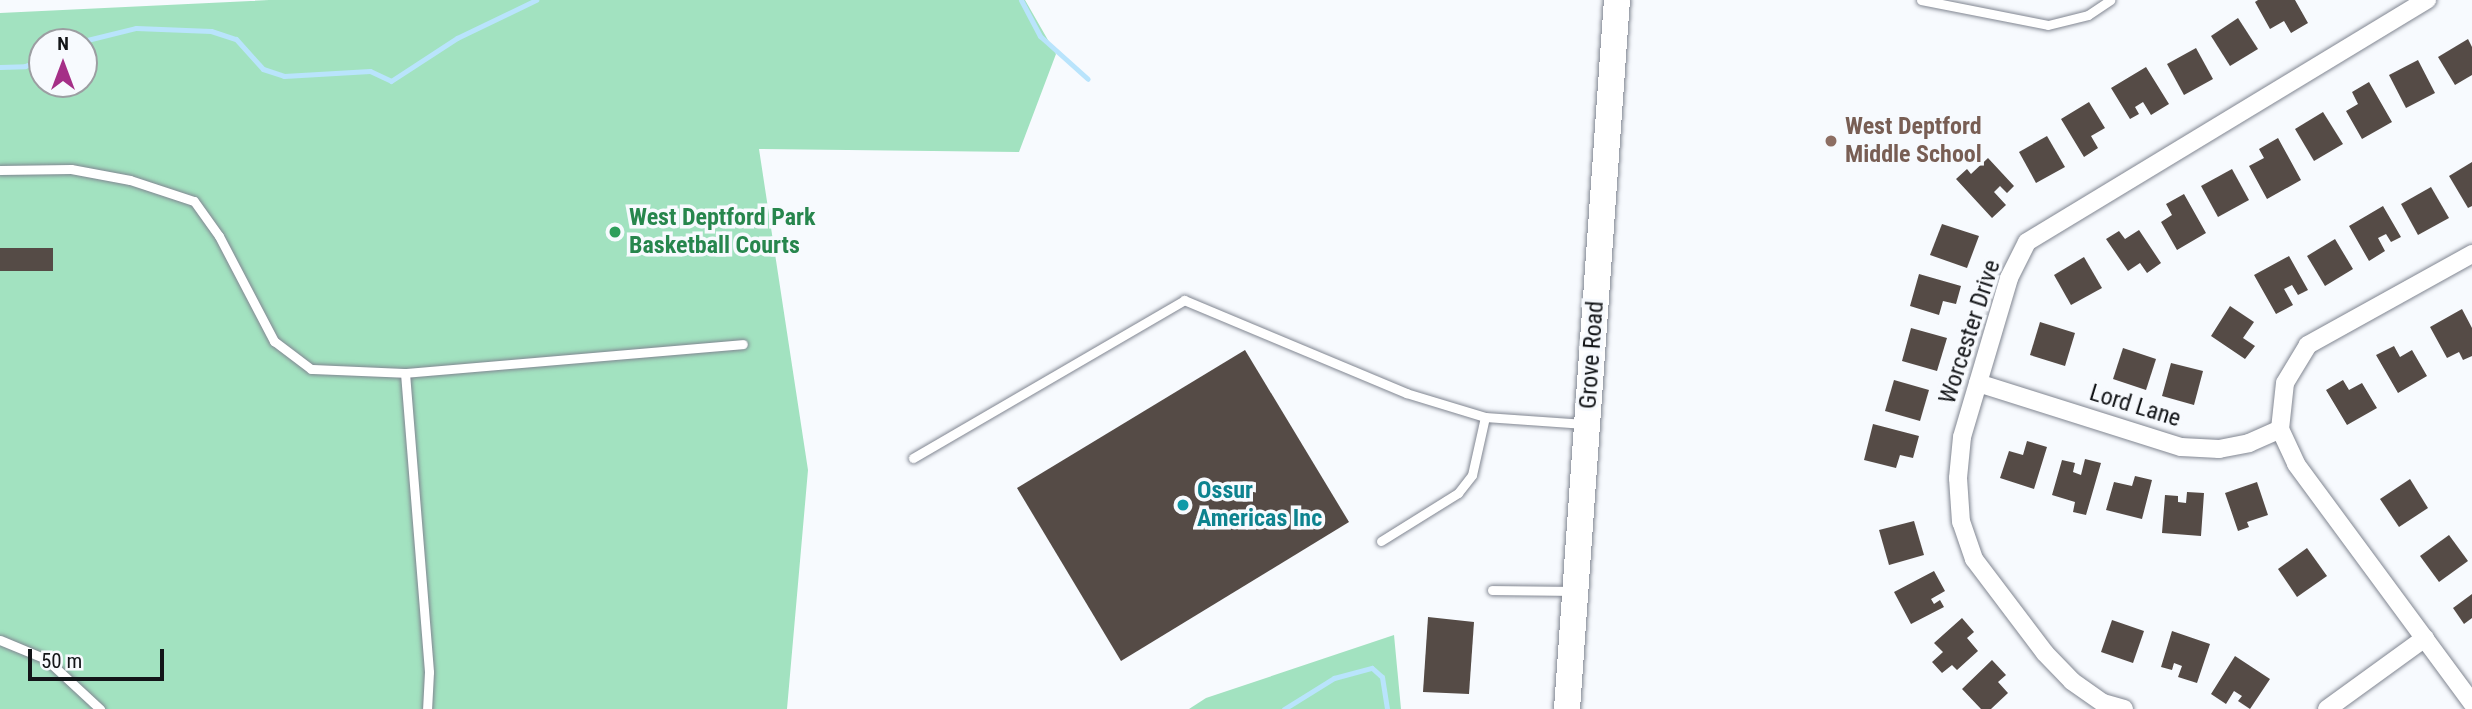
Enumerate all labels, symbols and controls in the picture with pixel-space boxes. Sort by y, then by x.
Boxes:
north arrow [28,28,98,98]
text: N [57,32,69,55]
place label: West Deptford Middle School [1845,113,1982,169]
marker: West Deptford Middle School [1823,133,1839,149]
place label: West Deptford Park Basketball Courts [629,204,815,260]
marker: West Deptford Park Basketball Courts [607,224,623,240]
street label: Worcester Drive [1933,257,2007,407]
street label: Grove Road [1574,300,1610,410]
street label: Lord Lane [2086,379,2184,433]
place label: Ossur Americas Inc [1197,477,1322,533]
marker: Ossur Americas Inc [1175,497,1191,513]
scale bar [32,636,168,680]
text: 50 m [41,649,82,673]

